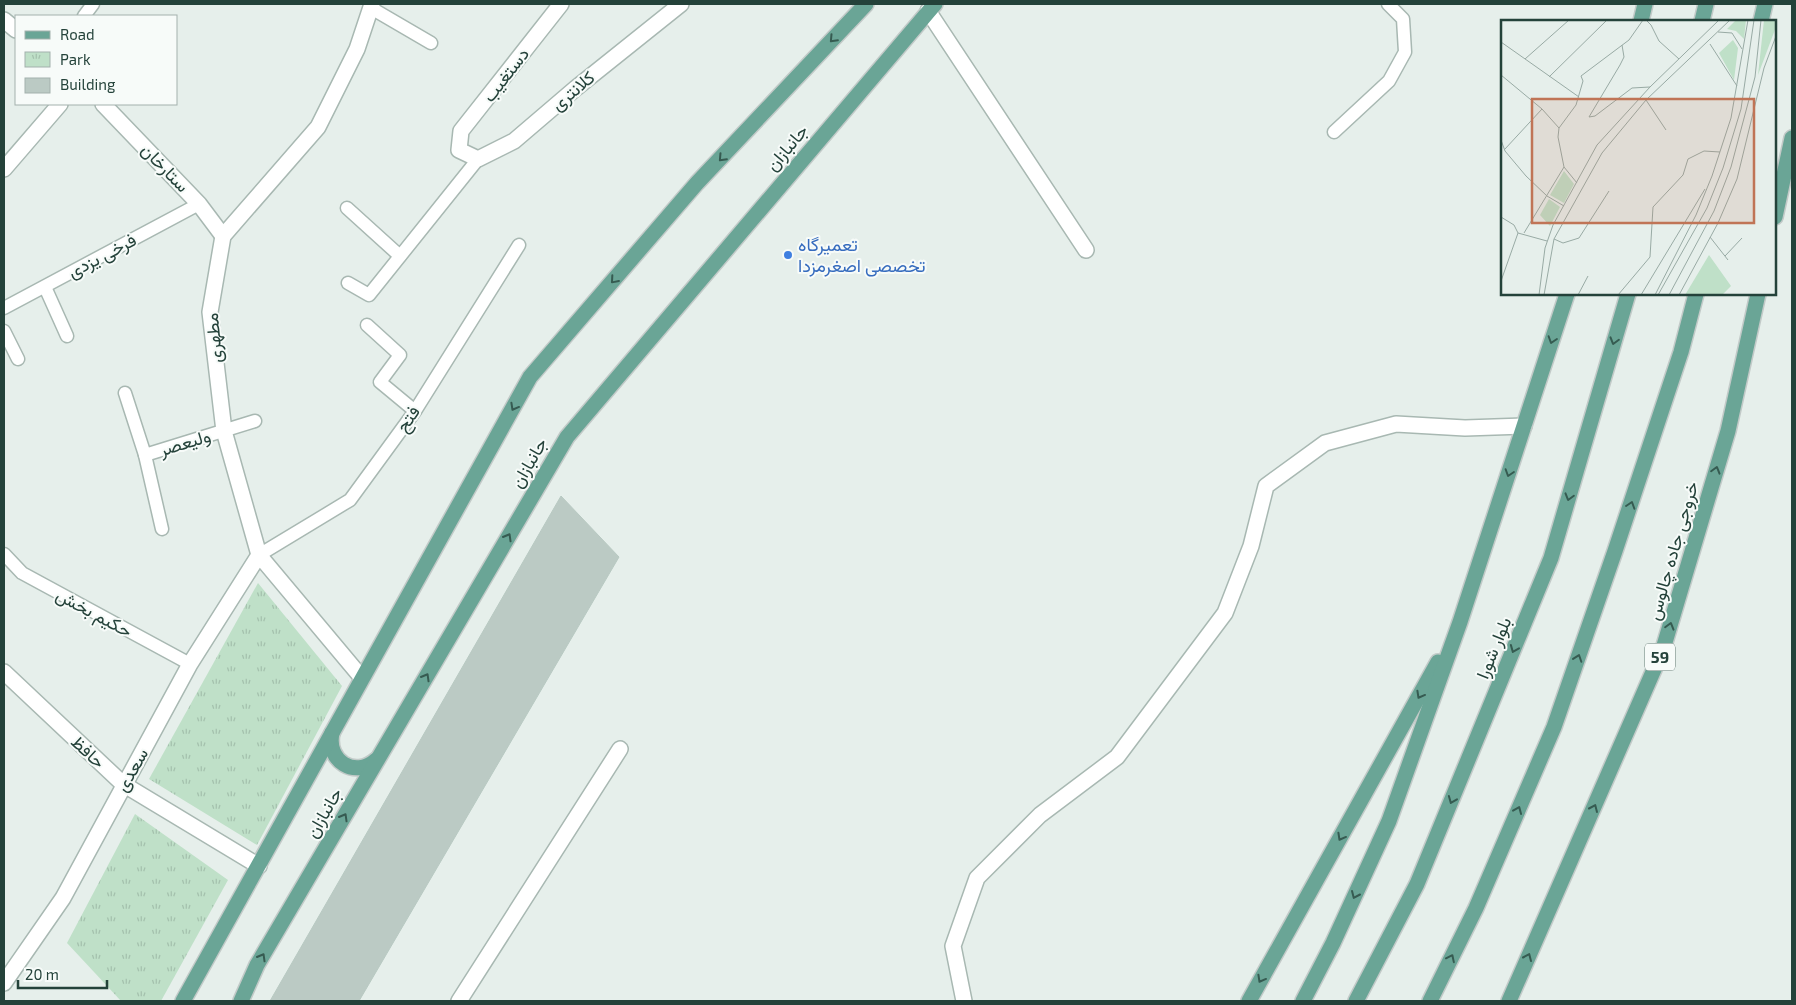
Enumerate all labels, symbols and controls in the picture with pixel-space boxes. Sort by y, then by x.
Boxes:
legend [15,15,178,105]
inset map [1501,20,1776,295]
text: Road [60,25,95,43]
one-way arrow [830,34,839,43]
street label: دستغیب [477,43,533,106]
text: Park [60,50,91,68]
street label: کلانتری [546,66,599,116]
text: Building [60,75,116,93]
street label: جانبازان [760,120,813,176]
street label: ستارخان [136,138,194,197]
one-way arrow [719,152,728,161]
street label: فرخی یزدی [63,228,140,283]
place label: تعمیرگاه تخصصی اصغرمزدا [798,233,925,277]
marker: تعمیرگاه تخصصی اصغرمزدا [782,249,794,261]
one-way arrow [611,274,620,283]
street label: مطهری [200,312,227,364]
one-way arrow [1547,336,1557,344]
one-way arrow [1610,336,1620,344]
street label: فتح [390,401,426,437]
one-way arrow [510,401,520,410]
street label: ولیعصر [155,424,213,461]
street label: جانبازان [505,434,552,492]
one-way arrow [1711,467,1721,475]
one-way arrow [1505,468,1515,476]
street label: خروجی جاده چالوس [1642,479,1704,623]
one-way arrow [1564,492,1575,501]
one-way arrow [1625,501,1635,509]
one-way arrow [502,533,512,542]
street label: حکیم بخش [52,583,136,643]
street label: بلوار شورا [1471,614,1516,682]
one-way arrow [1665,622,1675,631]
one-way arrow [1509,644,1520,653]
road number: 59 [1645,644,1675,670]
one-way arrow [1572,655,1582,663]
one-way arrow [419,673,429,682]
one-way arrow [1416,689,1426,698]
street label: حافظ [67,730,110,773]
street label: سعدی [110,744,153,796]
street label: جانبازان [300,784,347,842]
one-way arrow [1448,795,1458,803]
one-way arrow [1587,804,1598,813]
one-way arrow [1513,806,1523,814]
one-way arrow [337,813,347,822]
one-way arrow [1337,831,1347,840]
one-way arrow [1351,890,1361,899]
one-way arrow [1522,953,1533,962]
one-way arrow [255,954,265,963]
one-way arrow [1445,954,1455,963]
scale bar [18,958,106,990]
text: 20 m [25,965,59,983]
one-way arrow [1258,973,1268,982]

